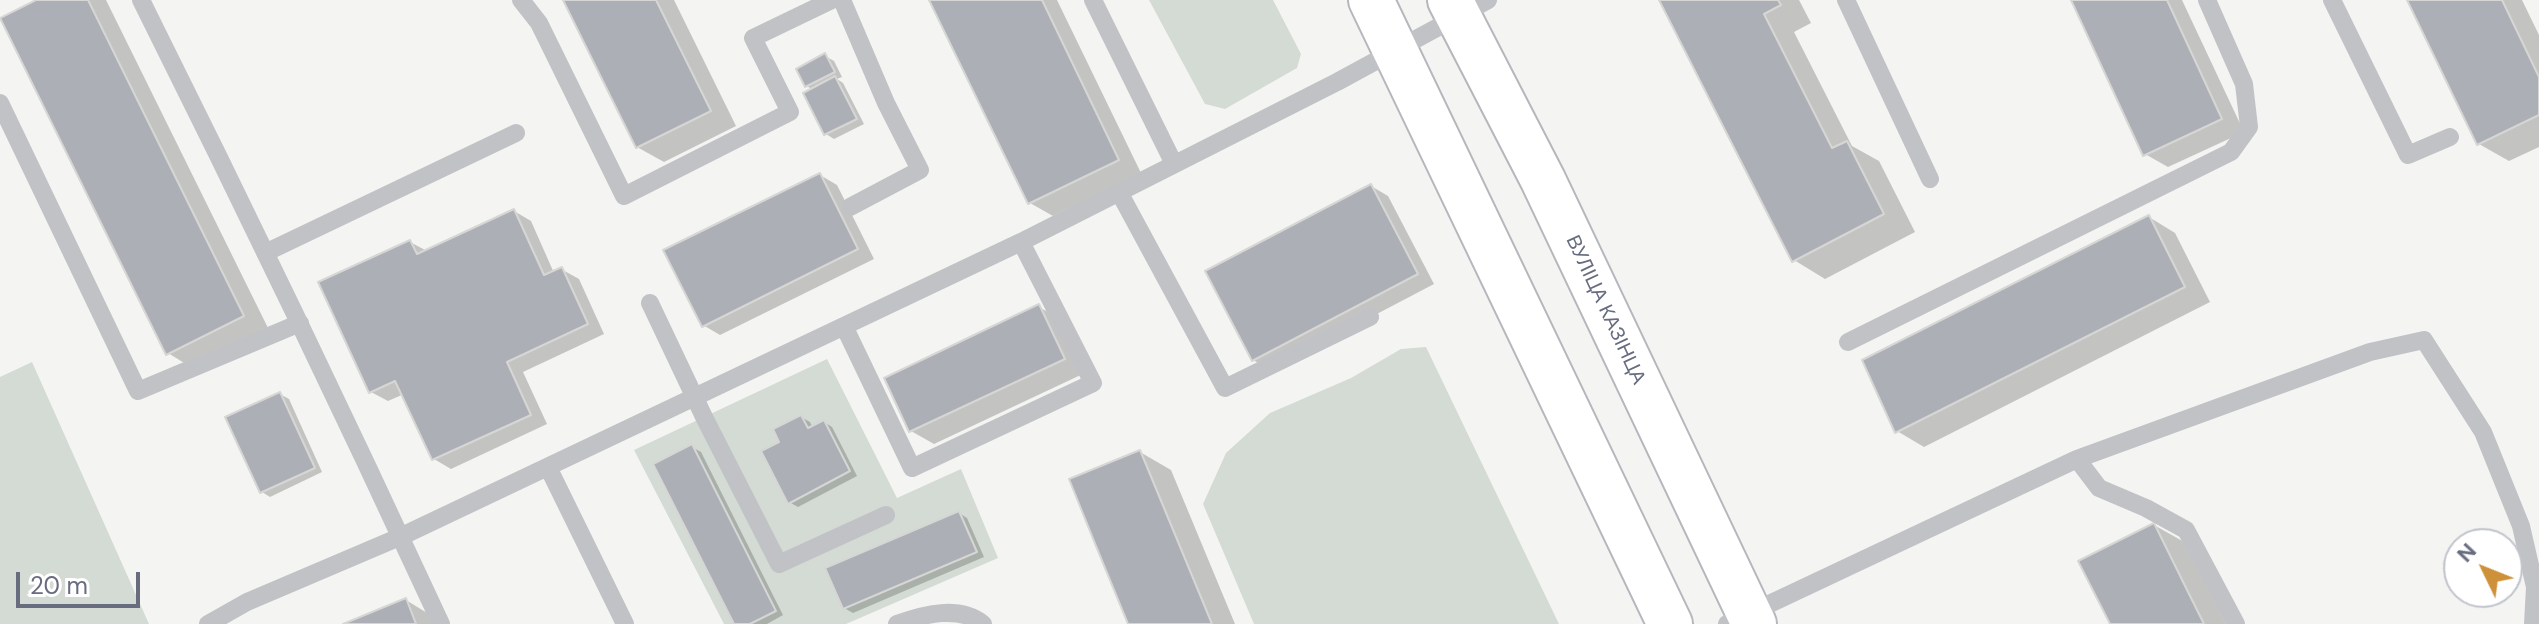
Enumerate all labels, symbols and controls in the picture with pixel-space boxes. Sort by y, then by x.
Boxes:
street label: ВУЛІЦА КАЗІНЦА [1560,232,1650,388]
north arrow [2443,528,2523,608]
text: N [2450,537,2483,568]
scale bar [20,556,144,606]
text: 20 m [30,570,88,601]

